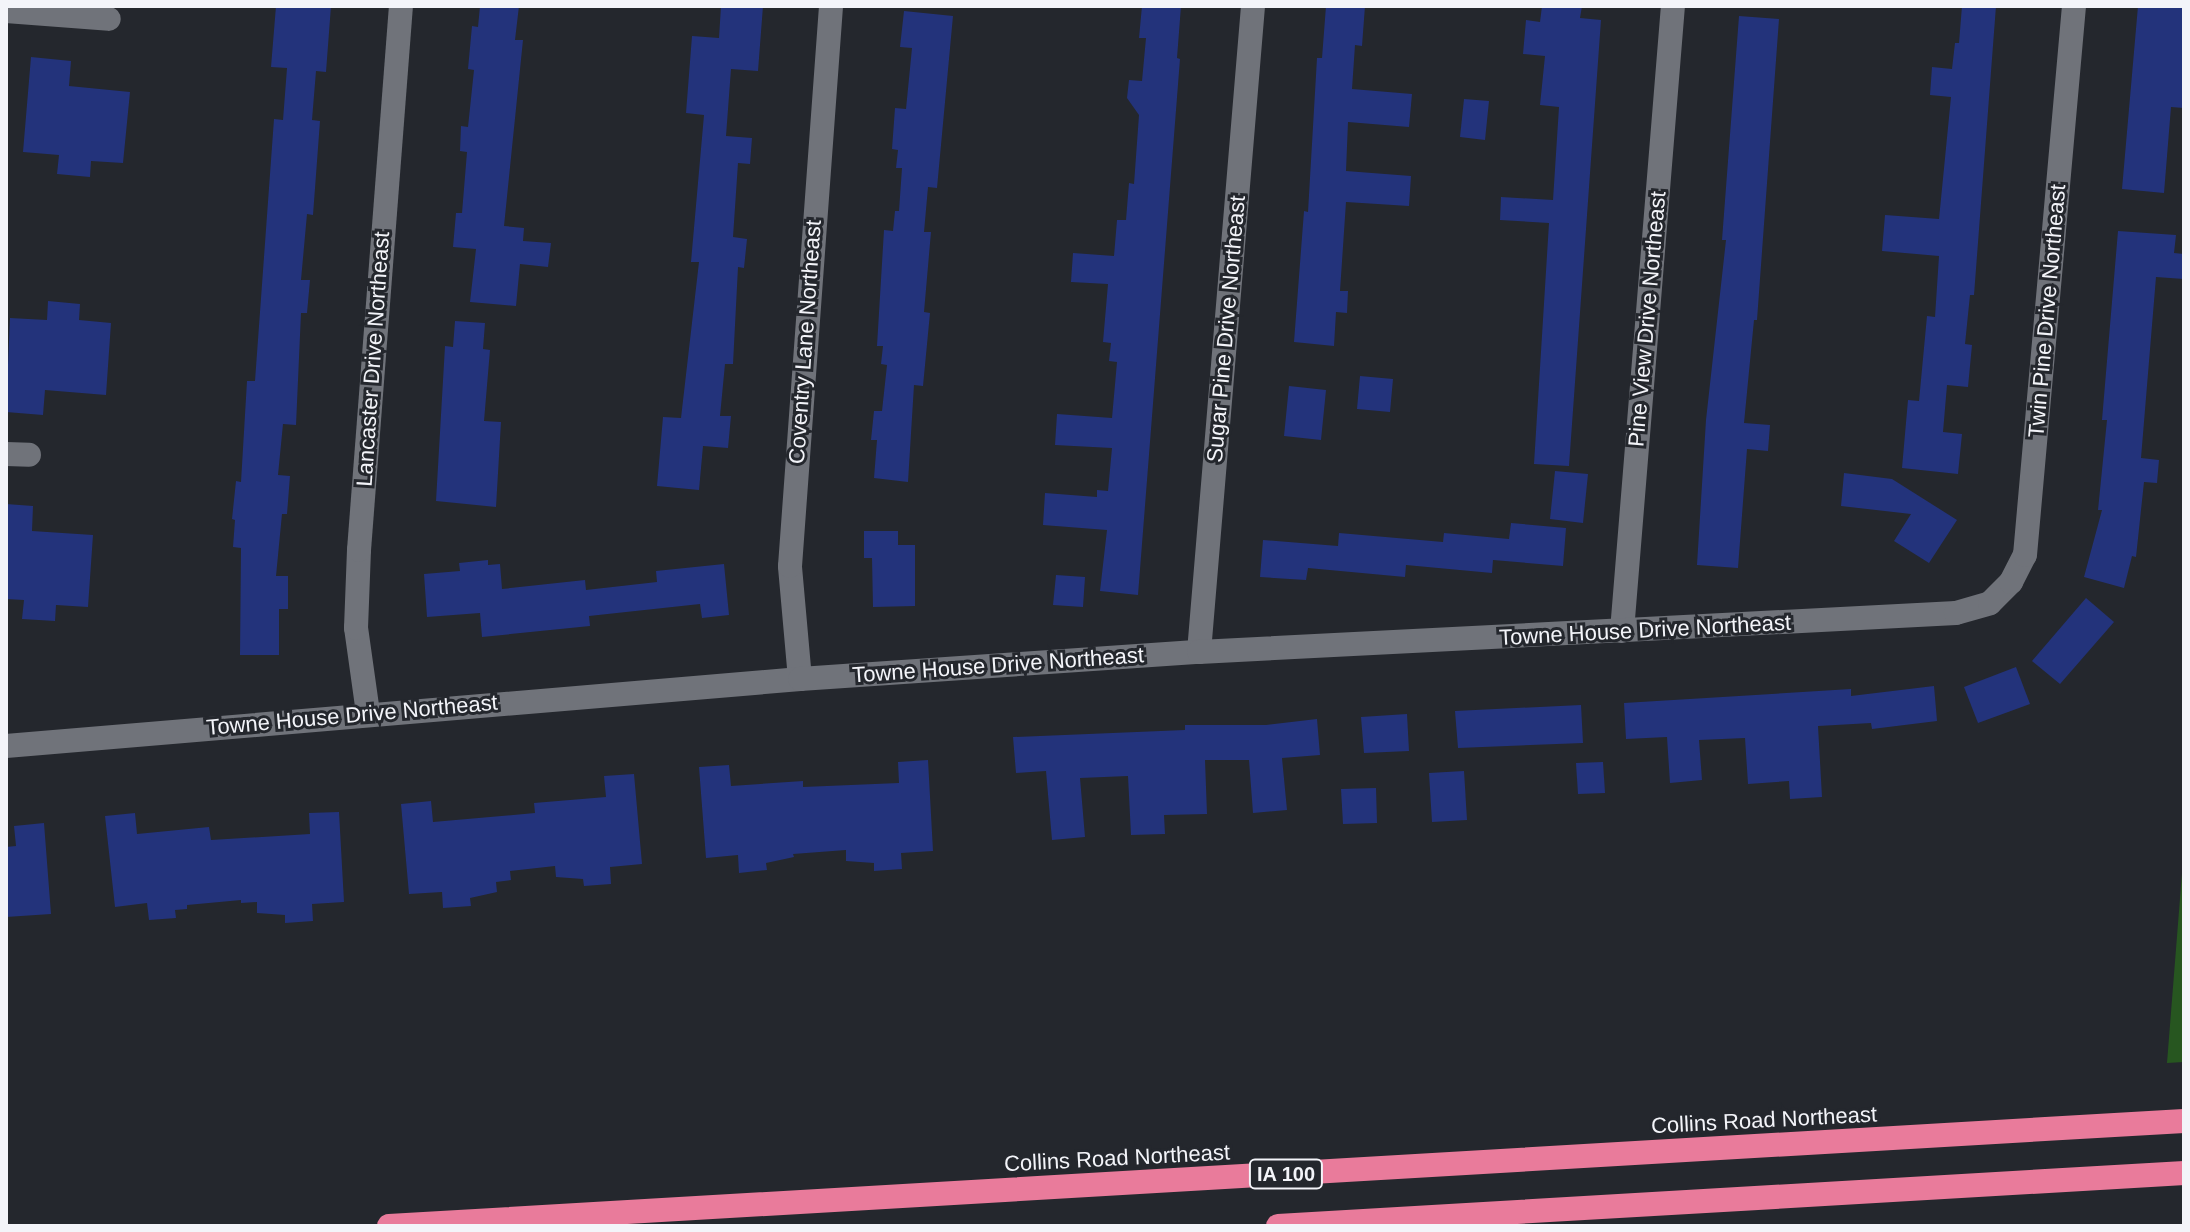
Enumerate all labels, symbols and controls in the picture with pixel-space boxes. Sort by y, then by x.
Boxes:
street label: Twin Pine Drive Northeast [2023,183,2071,439]
street label: Pine View Drive Northeast [1623,190,1671,448]
street label: Sugar Pine Drive Northeast [1201,194,1251,464]
street label: Coventry Lane Northeast [783,219,827,465]
street label: Lancaster Drive Northeast [351,231,395,487]
street label: Towne House Drive Northeast [1498,609,1792,651]
street label: Towne House Drive Northeast [851,642,1145,688]
street label: Towne House Drive Northeast [205,689,499,741]
street label: Collins Road Northeast [1650,1101,1878,1139]
street label: Collins Road Northeast [1003,1139,1231,1177]
road number: IA 100 [1248,1158,1324,1190]

